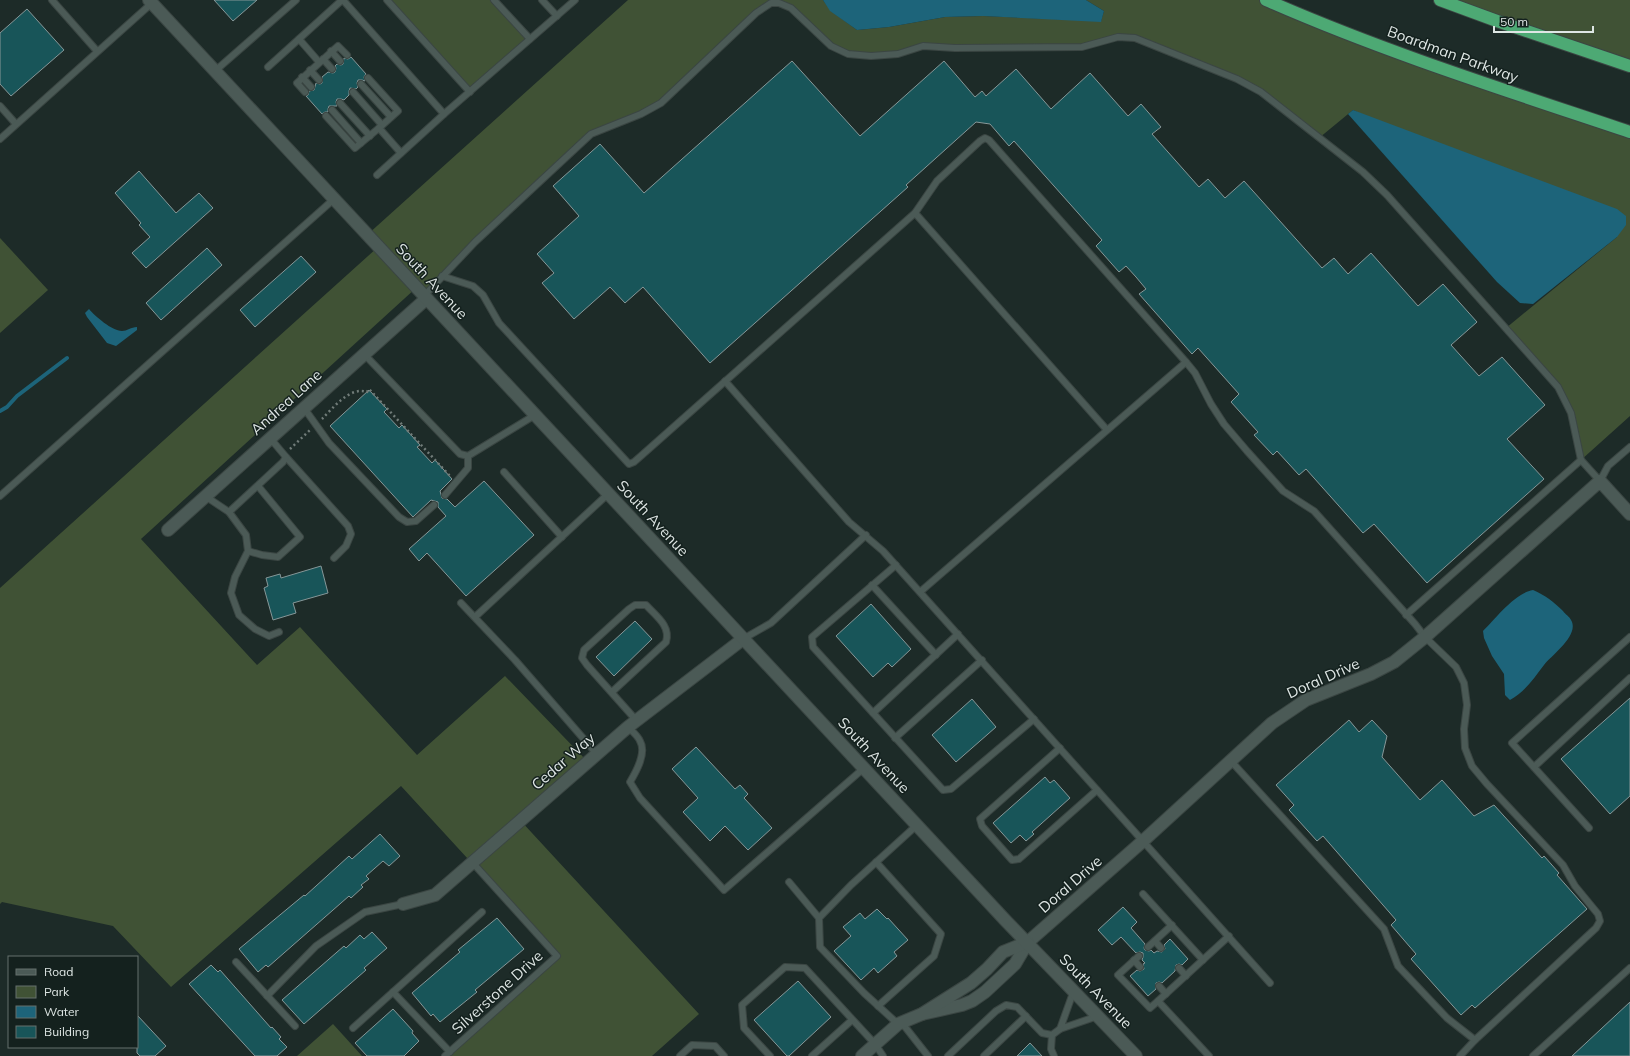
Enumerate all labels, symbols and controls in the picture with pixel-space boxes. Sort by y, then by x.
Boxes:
scale bar [1494,8,1593,34]
text: 50 m [1500,14,1528,29]
street label: Boardman Parkway [1385,21,1521,87]
street label: South Avenue [392,239,472,323]
street label: Andrea Lane [246,365,326,439]
street label: South Avenue [613,476,693,560]
street label: Doral Drive [1284,653,1362,703]
street label: South Avenue [834,713,914,797]
street label: Cedar Way [527,728,599,794]
street label: Doral Drive [1034,851,1106,917]
street label: Silverstone Drive [448,946,546,1038]
street label: South Avenue [1056,950,1136,1032]
legend [8,956,138,1048]
text: Road [44,964,73,979]
text: Park [44,984,70,999]
text: Water [44,1004,80,1019]
text: Building [44,1024,89,1039]

